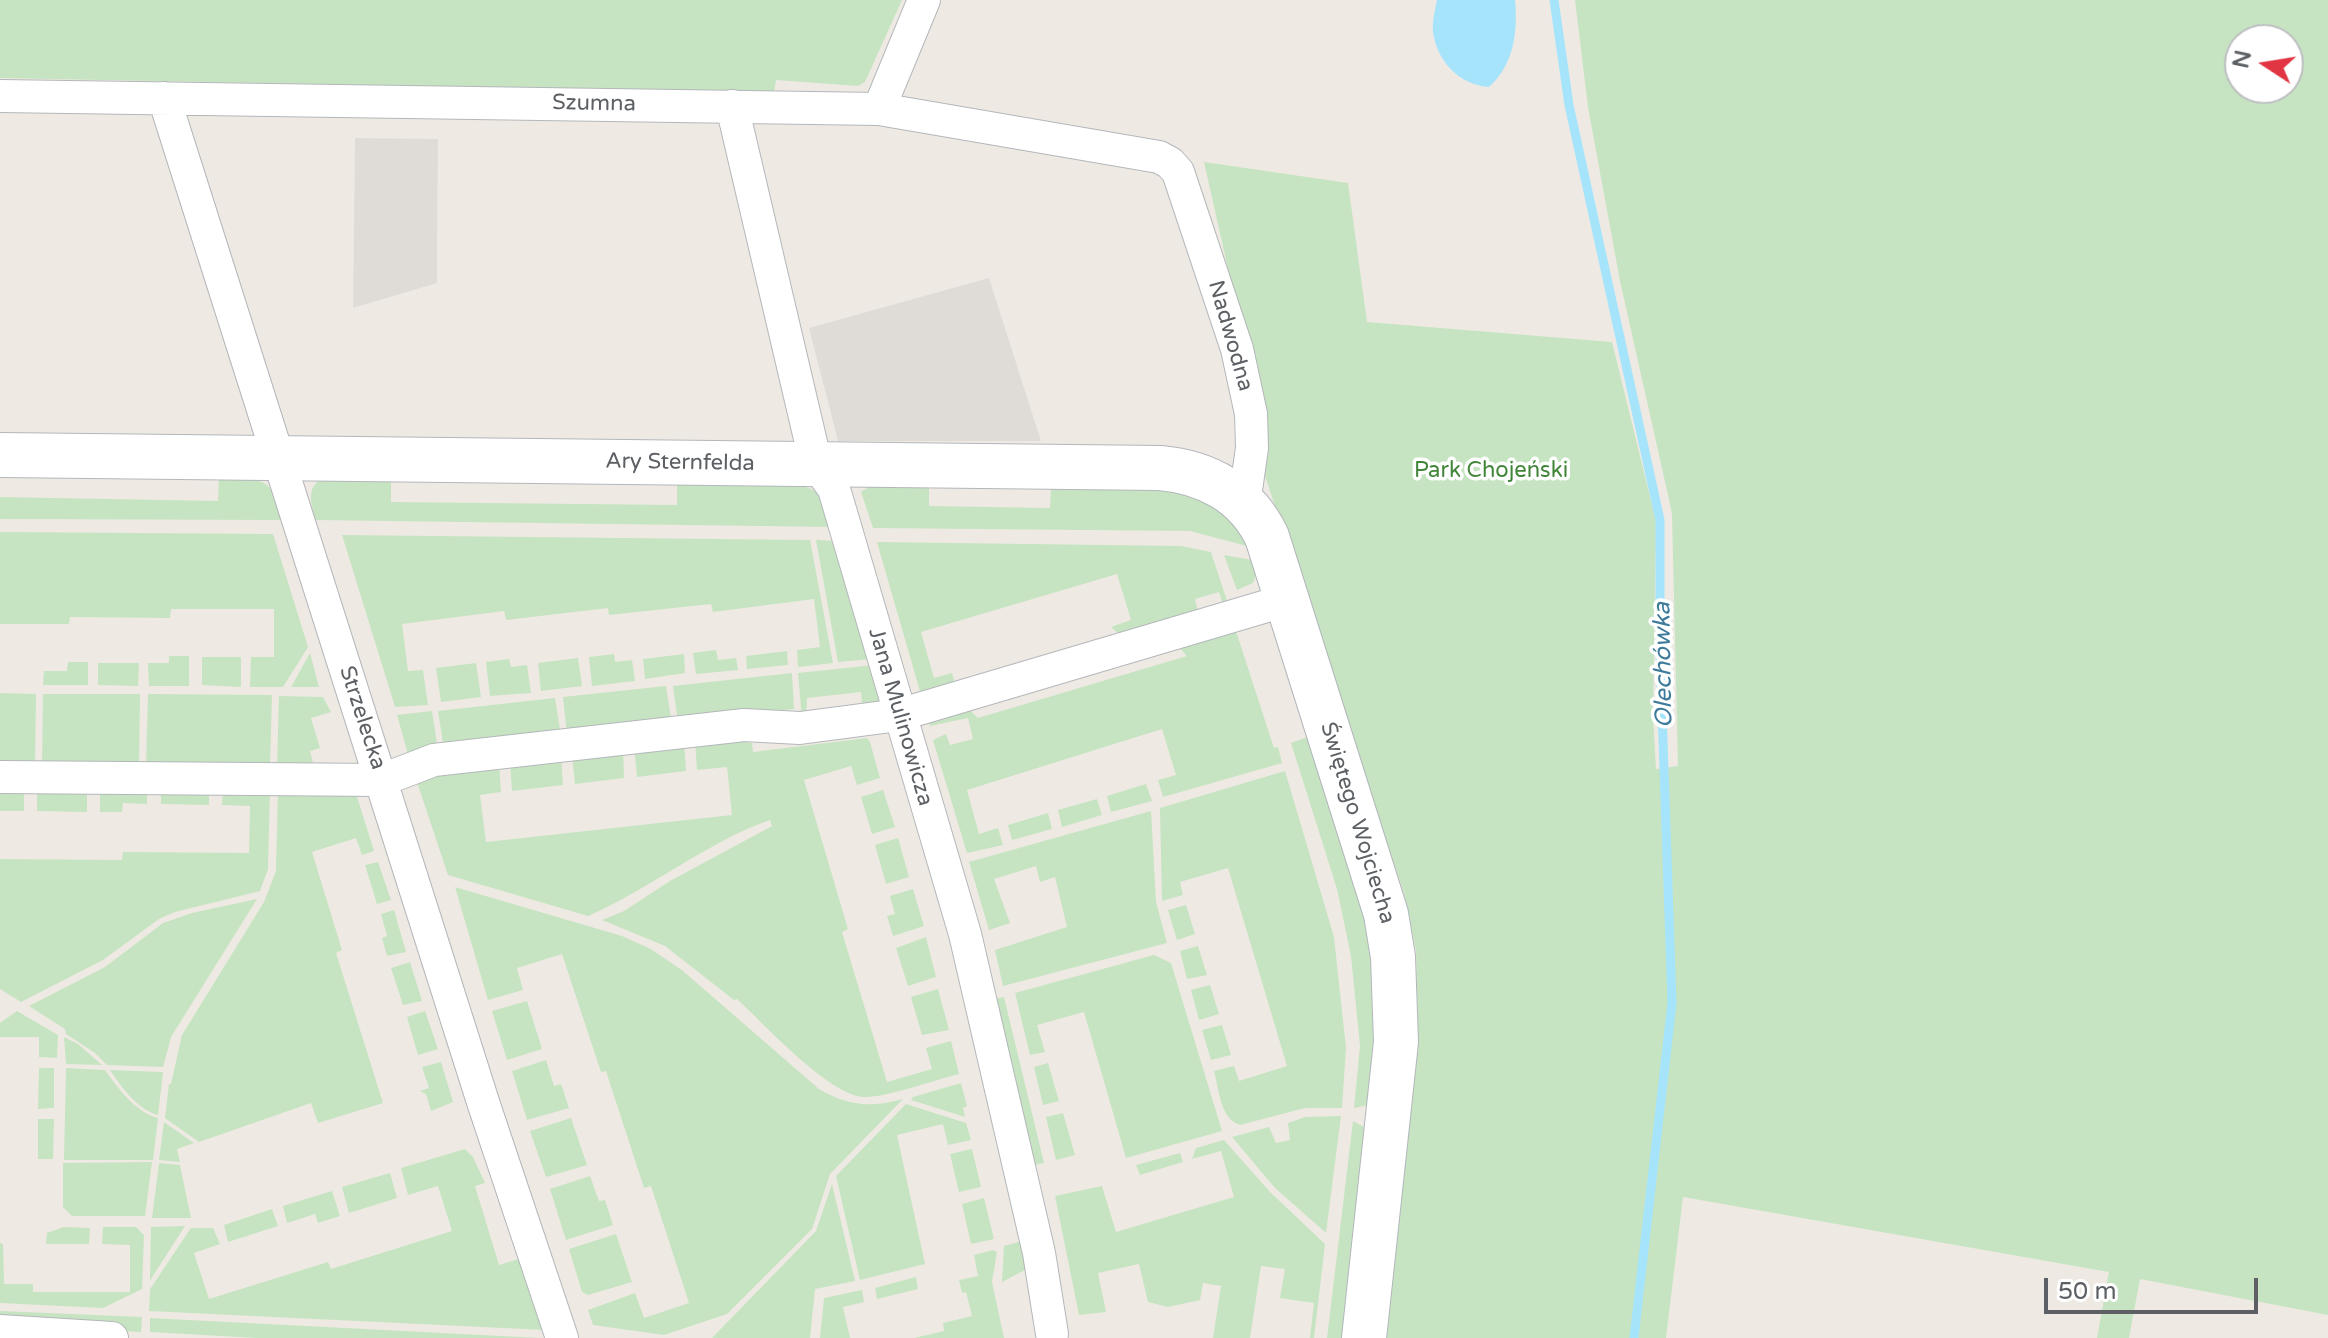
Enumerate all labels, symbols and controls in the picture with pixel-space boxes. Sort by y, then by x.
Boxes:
north arrow [2224,24,2304,104]
text: N [2228,48,2257,71]
street label: Szumna [552,90,636,118]
street label: Nadwodna [1202,277,1258,395]
street label: Ary Sternfelda [605,448,755,478]
park label: Park Chojeński [1414,458,1568,484]
water label: Olechówka [1649,602,1679,728]
street label: Jana Mulinowicza [862,625,938,809]
street label: Strzelecka [333,663,391,773]
street label: Świętego Wojciecha [1314,719,1400,927]
scale bar [2048,1262,2262,1312]
text: 50 m [2058,1277,2116,1306]

